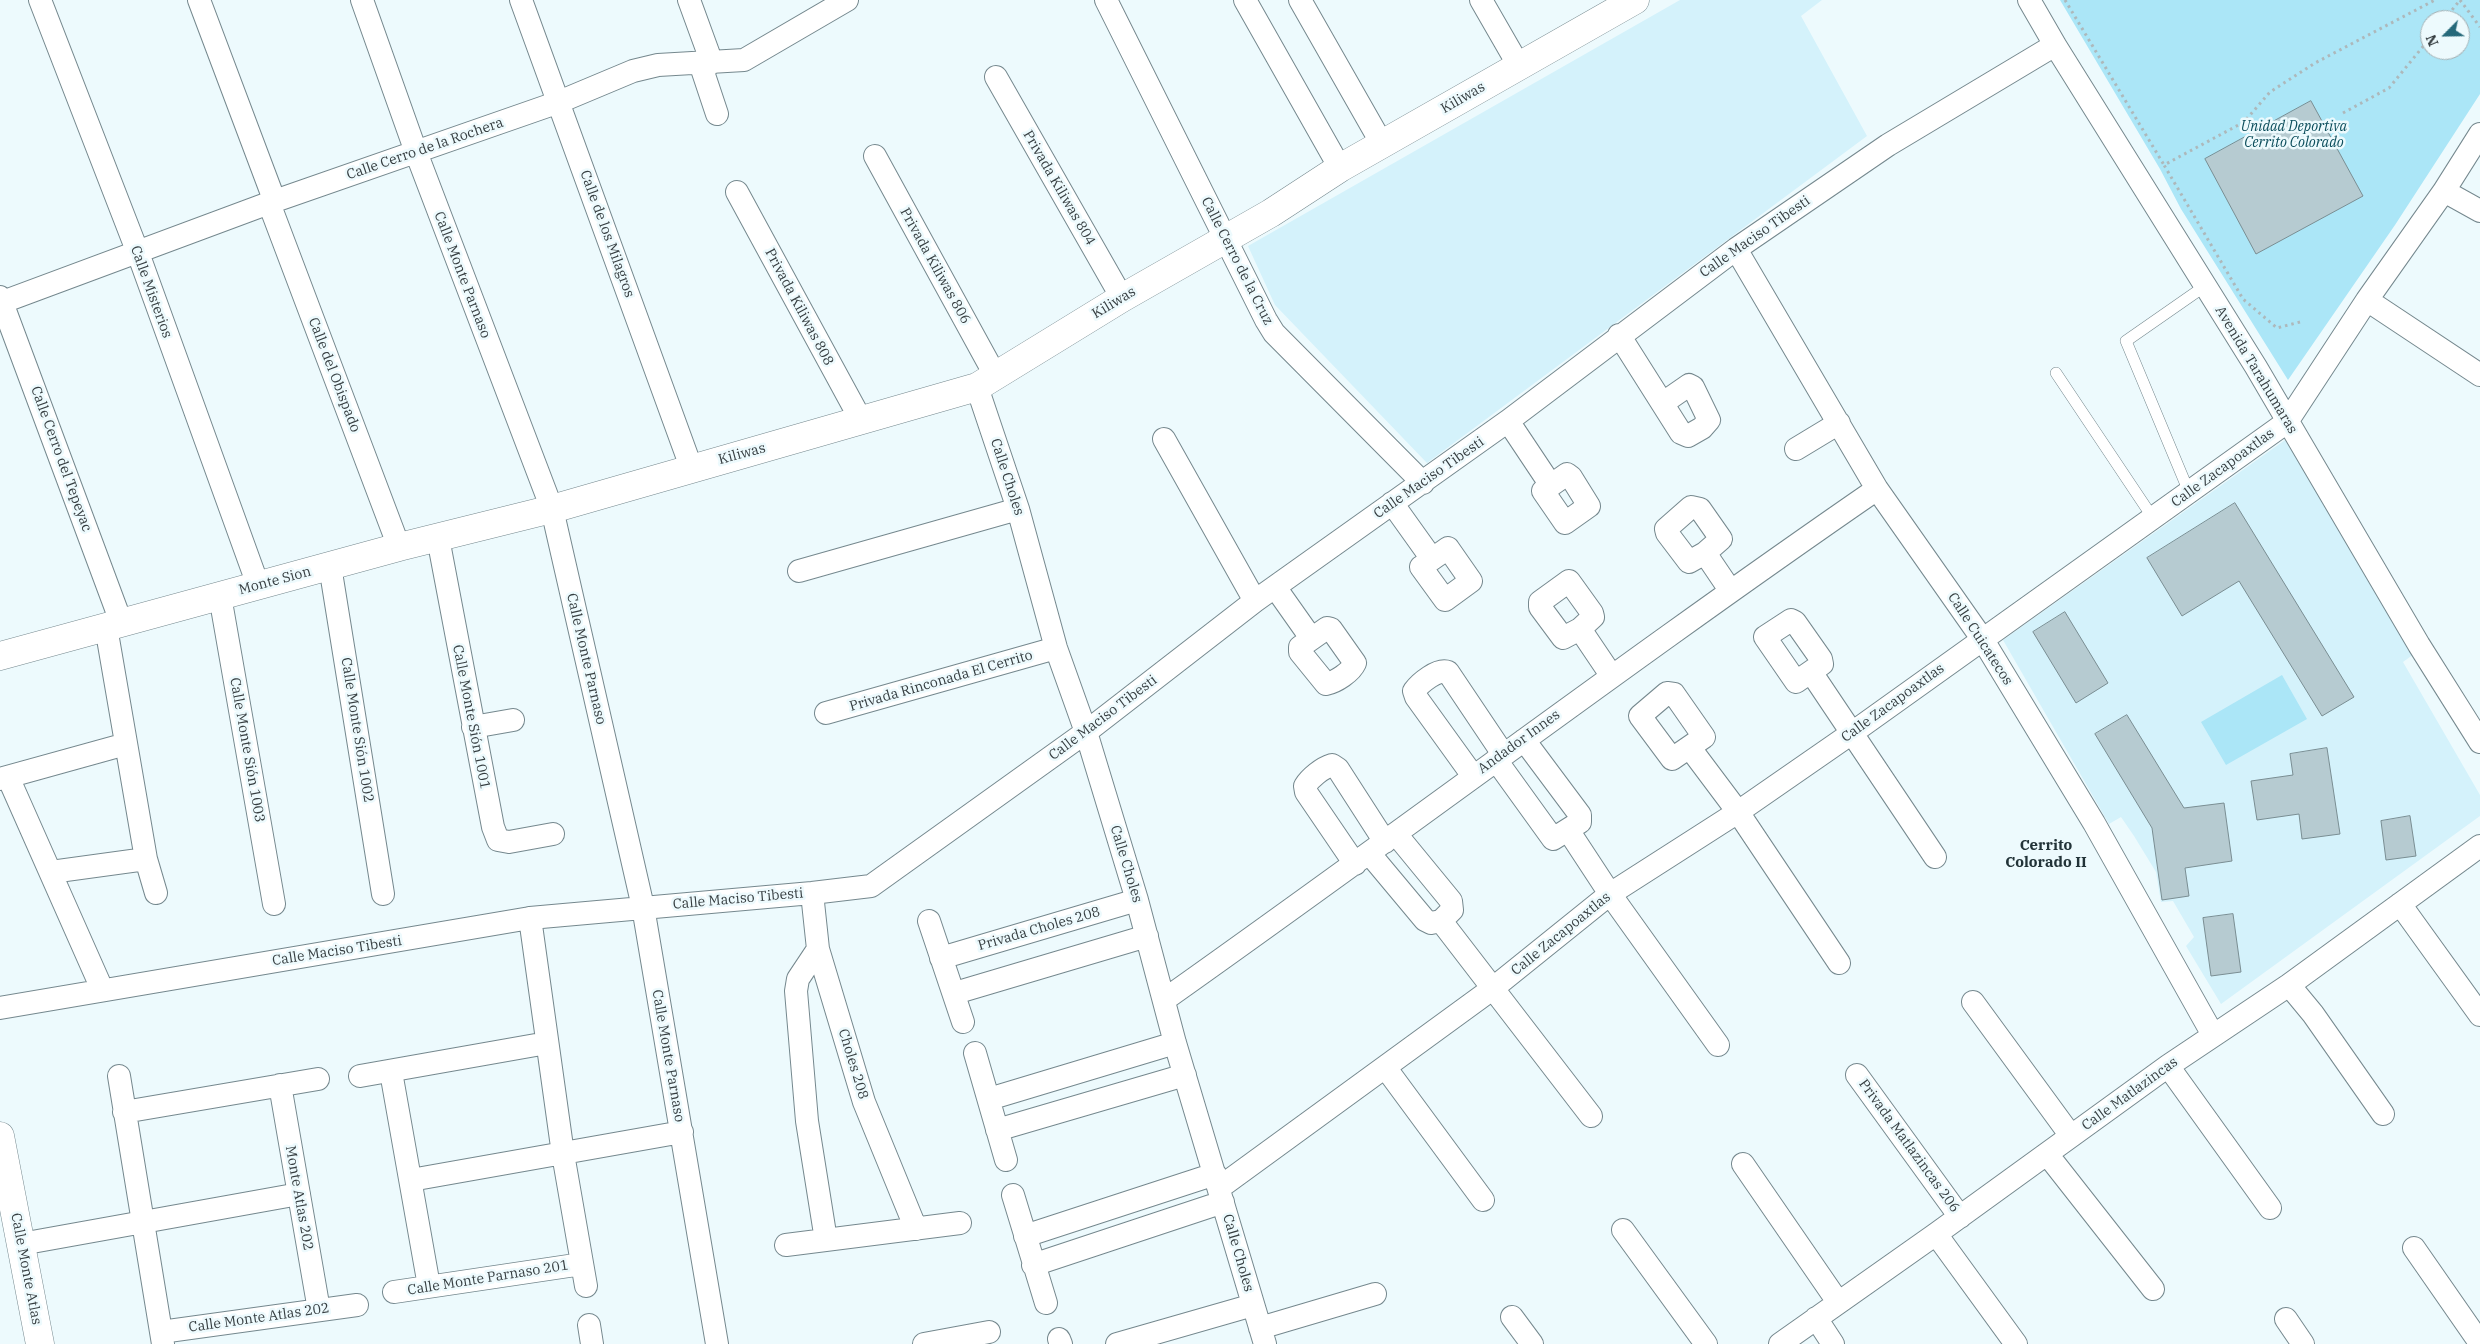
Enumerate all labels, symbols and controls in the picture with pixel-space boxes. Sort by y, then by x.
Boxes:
north arrow [2420,10,2470,60]
text: N [2422,32,2443,49]
street label: Kiliwas [1438,79,1488,117]
street label: Calle Cerro de la Rochera [344,114,506,184]
park label: Unidad Deportiva Cerrito Colorado [2241,119,2347,152]
street label: Privada Kiliwas 804 [1019,127,1099,249]
street label: Calle de los Milagros [576,168,638,300]
street label: Calle Maciso Tibesti [1697,193,1813,281]
street label: Calle Cerro de la Cruz [1197,194,1277,328]
street label: Privada Kiliwas 806 [896,205,974,327]
street label: Calle Monte Parnaso [430,209,494,341]
street label: Calle Misterios [127,244,175,340]
street label: Privada Kiliwas 808 [761,246,837,368]
street label: Kiliwas [1089,283,1139,323]
street label: Avenida Tarahumaras [2211,303,2301,437]
street label: Calle del Obispado [304,315,364,435]
street label: Calle Cerro del Tepeyac [27,384,95,534]
street label: Calle Zacapoaxtlas [2168,425,2278,511]
street label: Calle Maciso Tibesti [1371,434,1487,522]
street label: Calle Choles [987,436,1027,518]
street label: Kiliwas [717,440,767,468]
street label: Monte Sion [237,563,313,599]
street label: Calle Cuicatecos [1944,590,2016,688]
street label: Calle Monte Parnaso [563,592,609,726]
street label: Calle Monte Sión 1001 [449,643,493,791]
street label: Privada Rinconada El Cerrito [847,647,1035,715]
street label: Calle Monte Sión 1002 [337,656,377,804]
street label: Calle Zacapoaxtlas [1838,660,1948,746]
street label: Calle Maciso Tibesti [1046,672,1160,764]
street label: Calle Monte Sión 1003 [226,676,268,824]
street label: Andador Innes [1475,707,1563,777]
street label: Calle Choles [1106,823,1146,905]
district label: Cerrito Colorado II [2005,837,2087,872]
street label: Calle Maciso Tibesti [672,885,804,913]
street label: Calle Zacapoaxtlas [1508,889,1614,979]
street label: Privada Choles 208 [976,904,1102,954]
street label: Calle Maciso Tibesti [271,932,403,970]
street label: Calle Monte Parnaso [648,988,688,1124]
street label: Choles 208 [834,1027,872,1101]
street label: Calle Matlazincas [2079,1054,2181,1134]
street label: Privada Matlazincas 206 [1855,1076,1963,1216]
street label: Monte Atlas 202 [282,1144,316,1252]
street label: Calle Monte Atlas [7,1212,45,1326]
street label: Calle Choles [1219,1212,1257,1294]
street label: Calle Monte Parnaso 201 [406,1257,570,1299]
street label: Calle Monte Atlas 202 [188,1300,330,1336]

